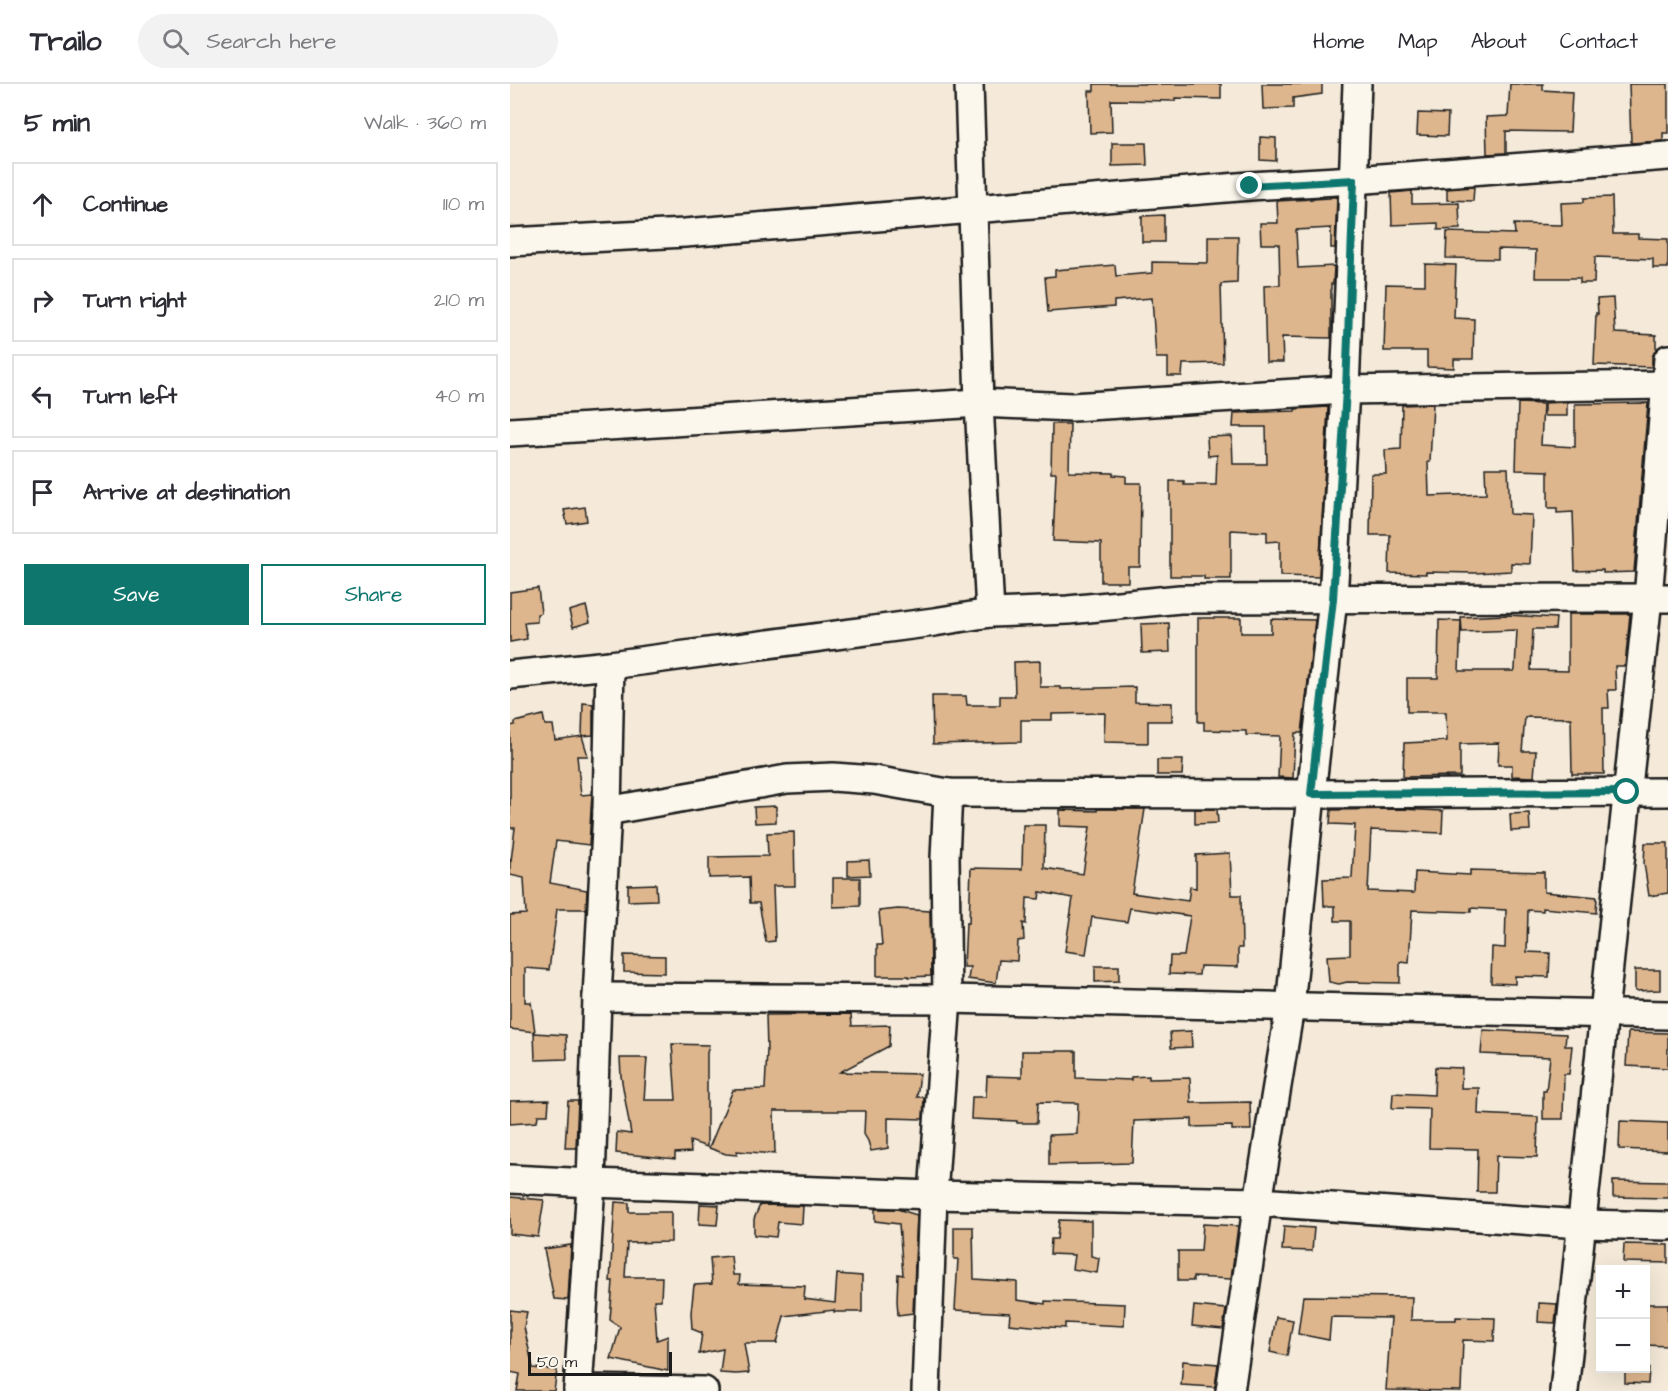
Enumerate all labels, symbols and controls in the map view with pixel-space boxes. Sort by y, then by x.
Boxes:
search box [138,14,558,68]
text: Trailo [30,22,102,61]
icon: search [159,25,192,58]
text: Search here [207,26,336,57]
text: Home [1313,27,1365,56]
text: Map [1398,27,1438,56]
text: About [1471,27,1527,56]
text: Contact [1560,27,1638,56]
text: 5 min [24,105,90,141]
text: Walk · 360 m [364,109,486,137]
route end [1236,172,1262,198]
icon: ahead [26,188,59,221]
text: Continue [83,189,168,220]
text: 110 m [443,190,484,218]
icon: right [26,284,59,317]
text: Turn right [83,285,186,316]
text: 210 m [434,286,484,314]
icon: left [26,380,59,413]
text: Turn left [83,381,177,412]
text: 40 m [434,382,484,410]
icon: arrive [26,476,59,509]
text: Arrive at destination [83,477,290,508]
button: Save [24,564,249,625]
button: Share [261,564,486,625]
route start [1613,778,1639,804]
map controls [1596,1265,1650,1373]
button: + [1596,1265,1650,1319]
button: − [1596,1319,1650,1373]
scale bar [528,1349,672,1376]
text: 50 m [537,1351,577,1373]

